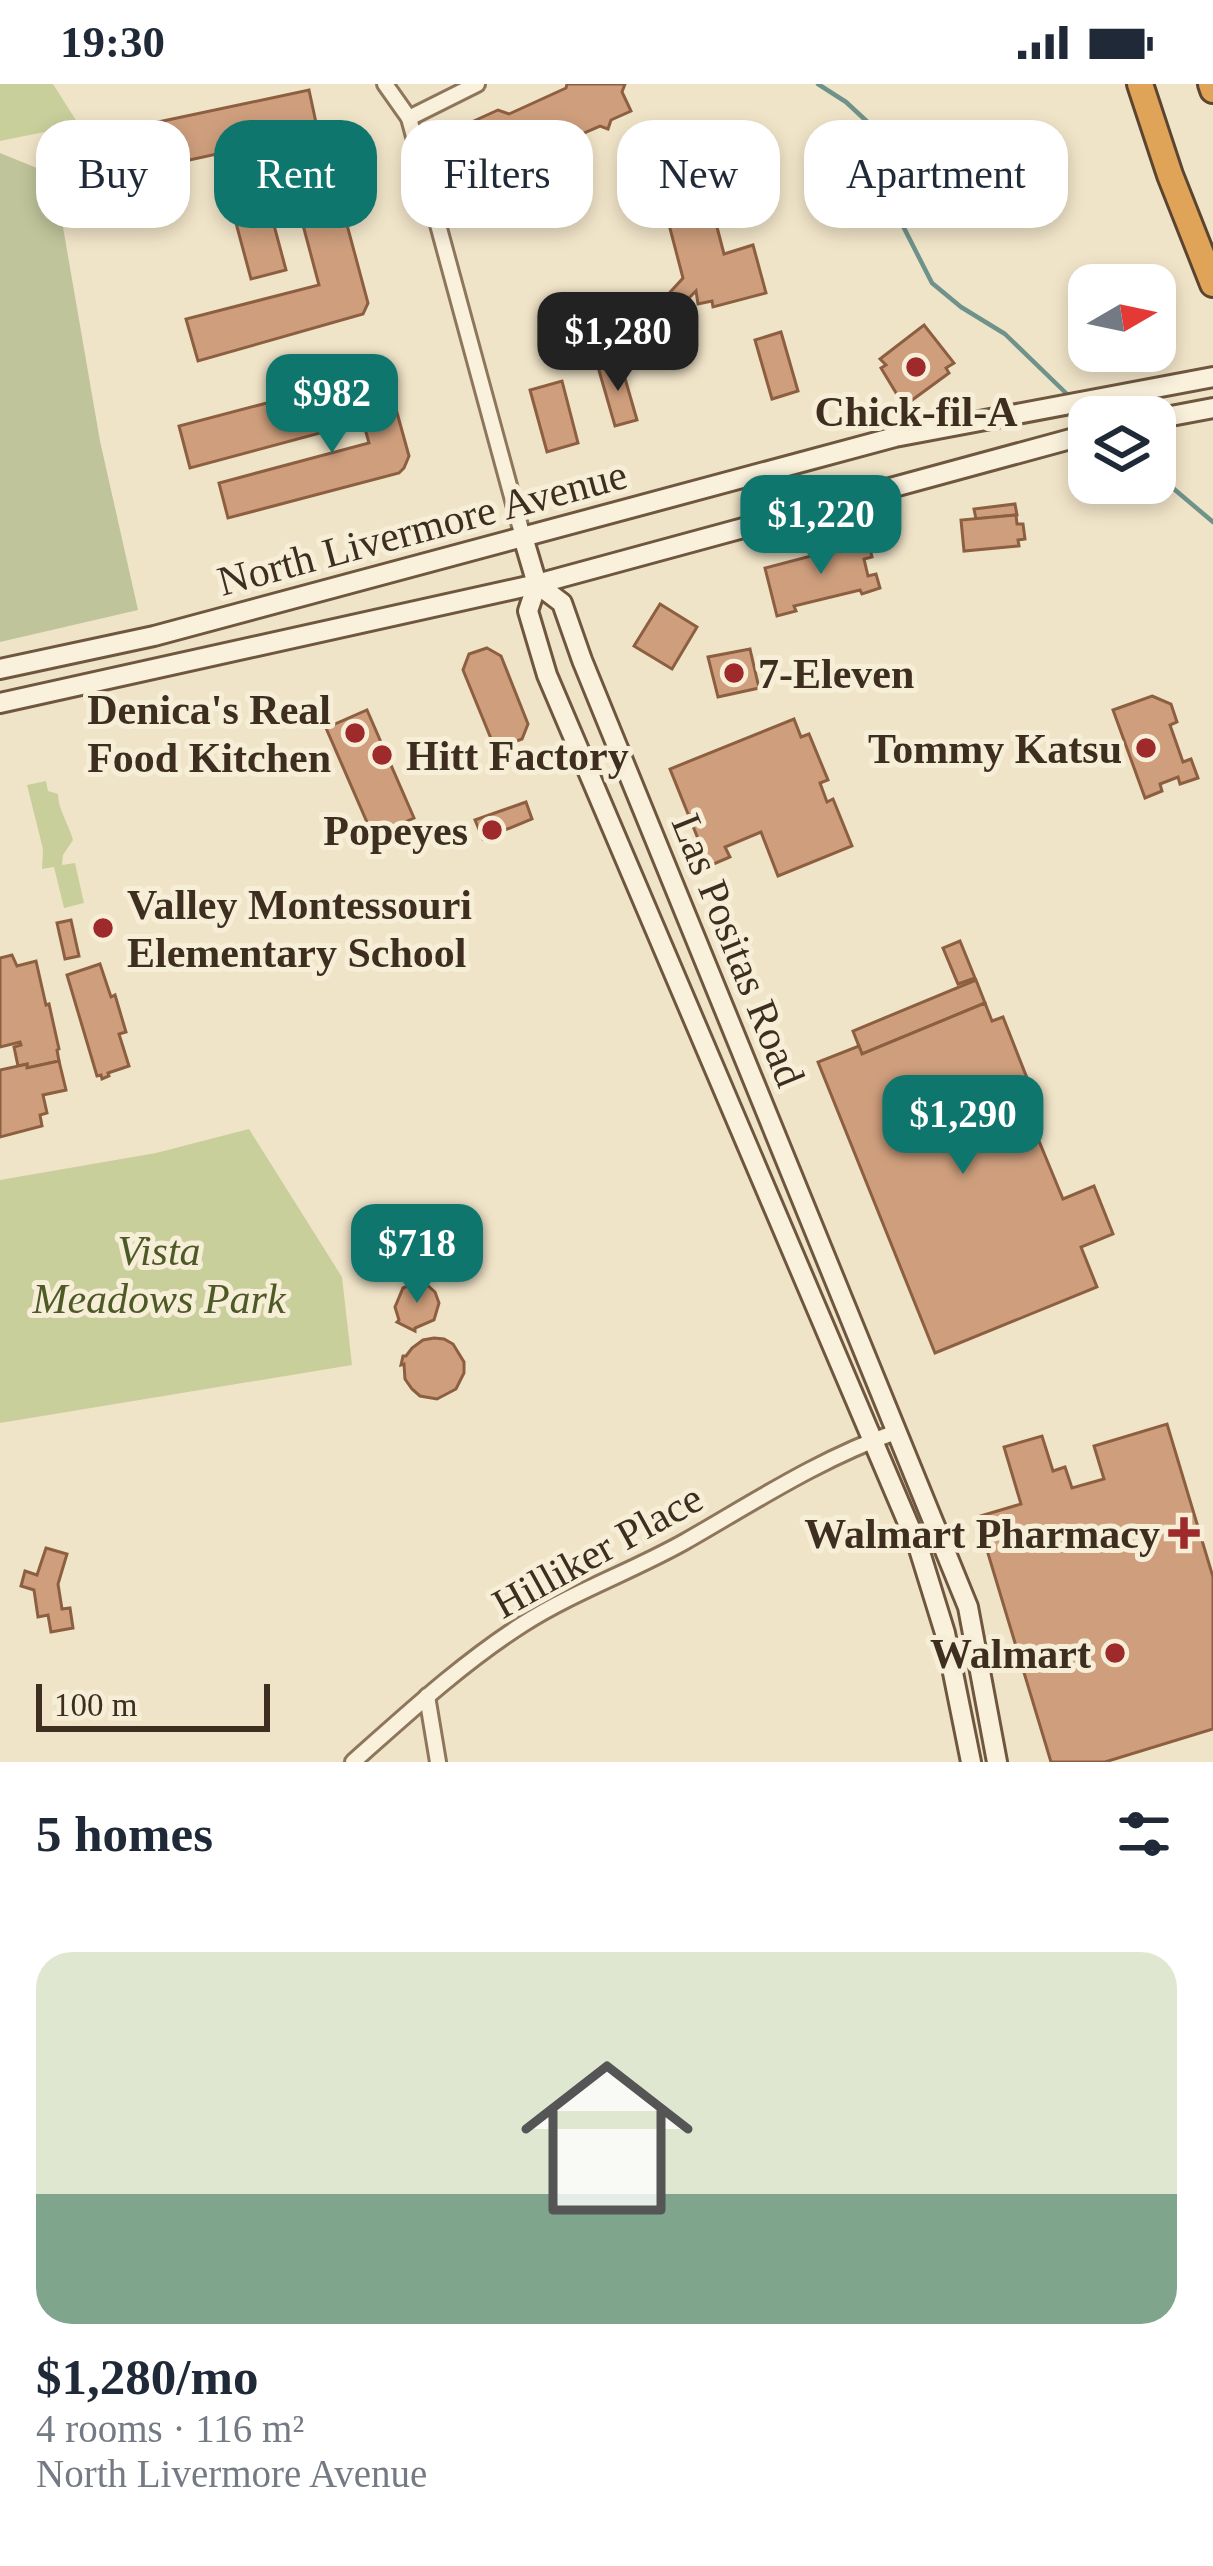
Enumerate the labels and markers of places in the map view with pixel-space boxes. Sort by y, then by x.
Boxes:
pin: $1,280 [520,292,716,394]
pin: $982 [261,354,403,456]
marker: Chick-fil-A [903,354,929,380]
place label: Chick-fil-A [815,389,1018,435]
pin: $1,220 [723,475,919,577]
place label: 7-Eleven [758,651,914,697]
marker: 7-Eleven [721,660,747,686]
place label: Denica's Real Food Kitchen [87,687,331,781]
marker: Denica's Real Food Kitchen [342,720,368,746]
place label: Tommy Katsu [868,726,1122,772]
place label: Hitt Factory [406,733,629,779]
marker: Tommy Katsu [1133,735,1159,761]
marker: Hitt Factory [369,742,395,768]
place label: Popeyes [323,808,468,854]
marker: Popeyes [479,817,505,843]
place label: Valley Montessouri Elementary School [127,882,472,976]
marker: Valley Montessouri Elementary School [90,915,116,941]
pin: $1,290 [865,1075,1061,1177]
pin: $718 [346,1204,488,1306]
place label: Walmart Pharmacy [804,1511,1160,1557]
marker: Walmart Pharmacy [1171,1520,1197,1546]
place label: Walmart [930,1631,1091,1677]
marker: Walmart [1102,1640,1128,1666]

